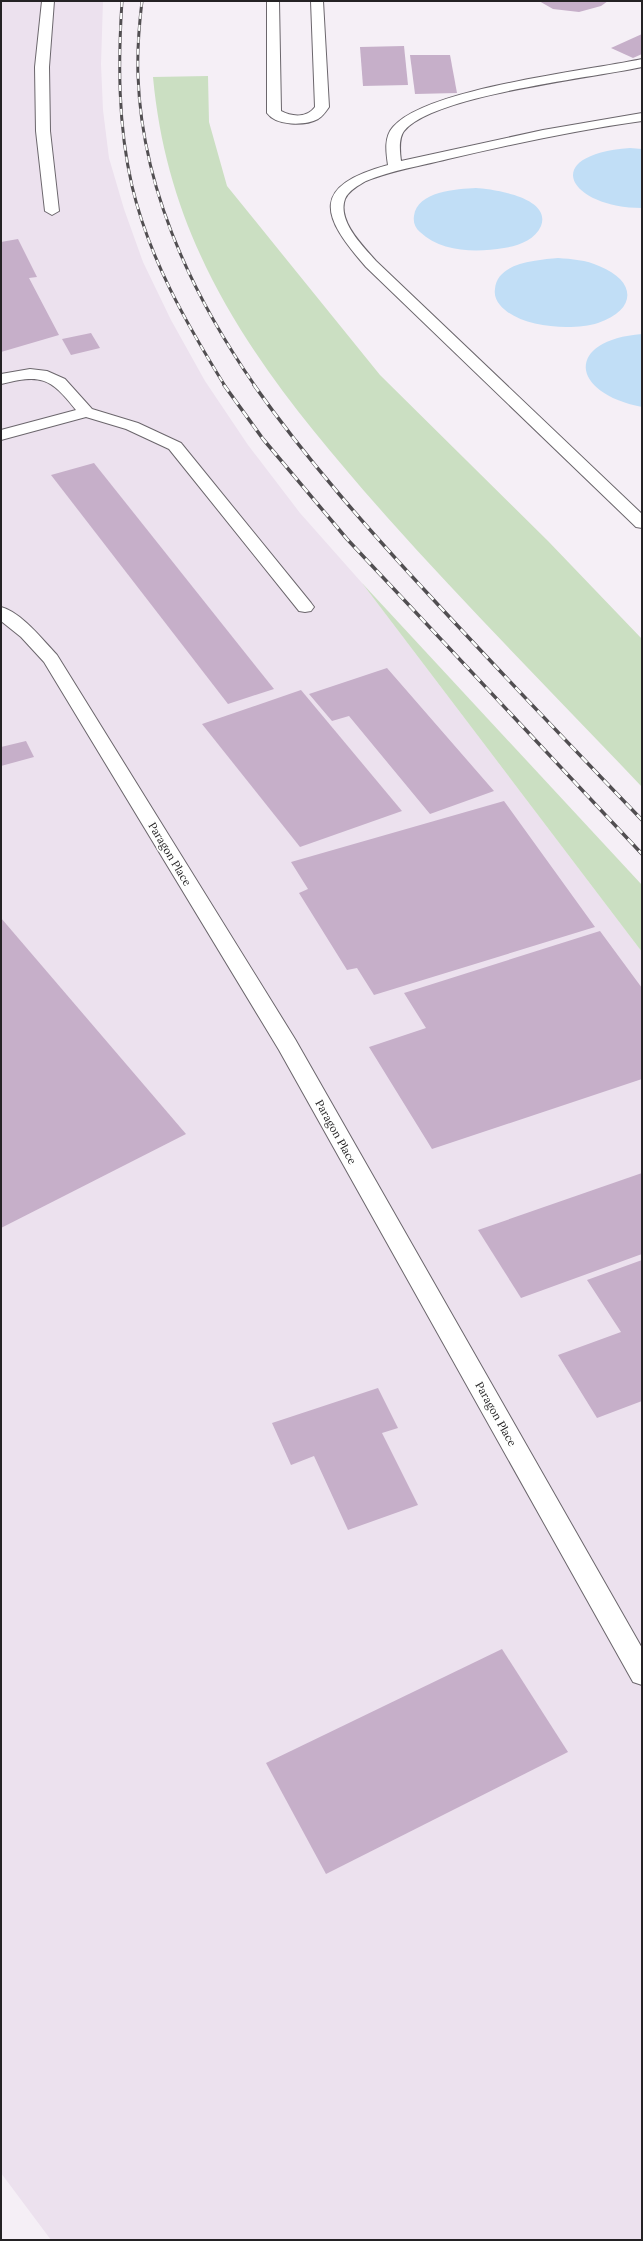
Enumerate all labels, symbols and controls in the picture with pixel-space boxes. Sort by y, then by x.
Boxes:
street label: Paragon Place [146,820,194,888]
street label: Paragon Place [313,1097,360,1167]
street label: Paragon Place [473,1379,520,1449]

